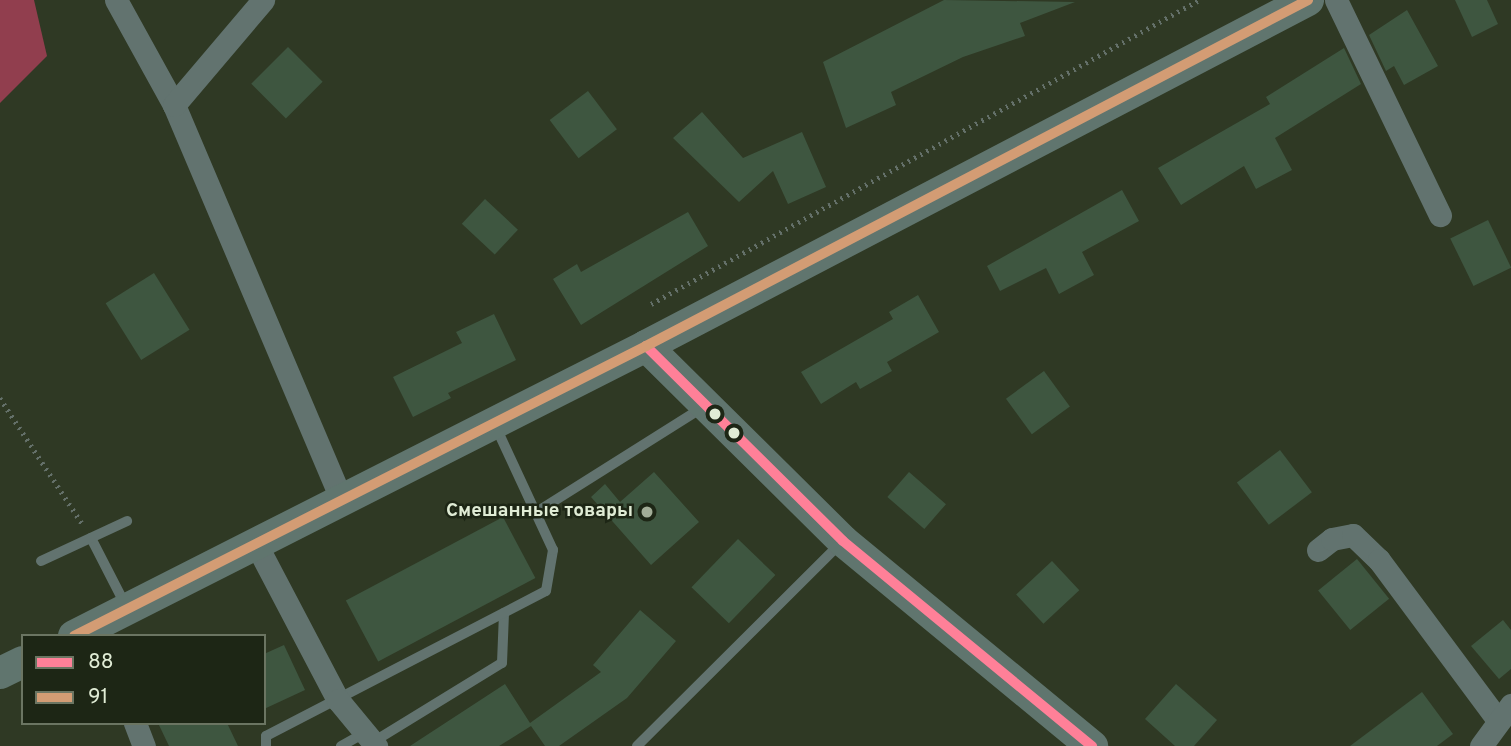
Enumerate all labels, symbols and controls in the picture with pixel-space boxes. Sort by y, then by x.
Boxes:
unlabelled marker [708,407,722,421]
unlabelled marker [727,426,741,440]
place label: Смешанные товары [446,501,633,523]
marker: Смешанные товары [639,504,655,520]
legend [21,634,266,725]
text: 88 [88,649,114,676]
text: 91 [88,684,108,711]

